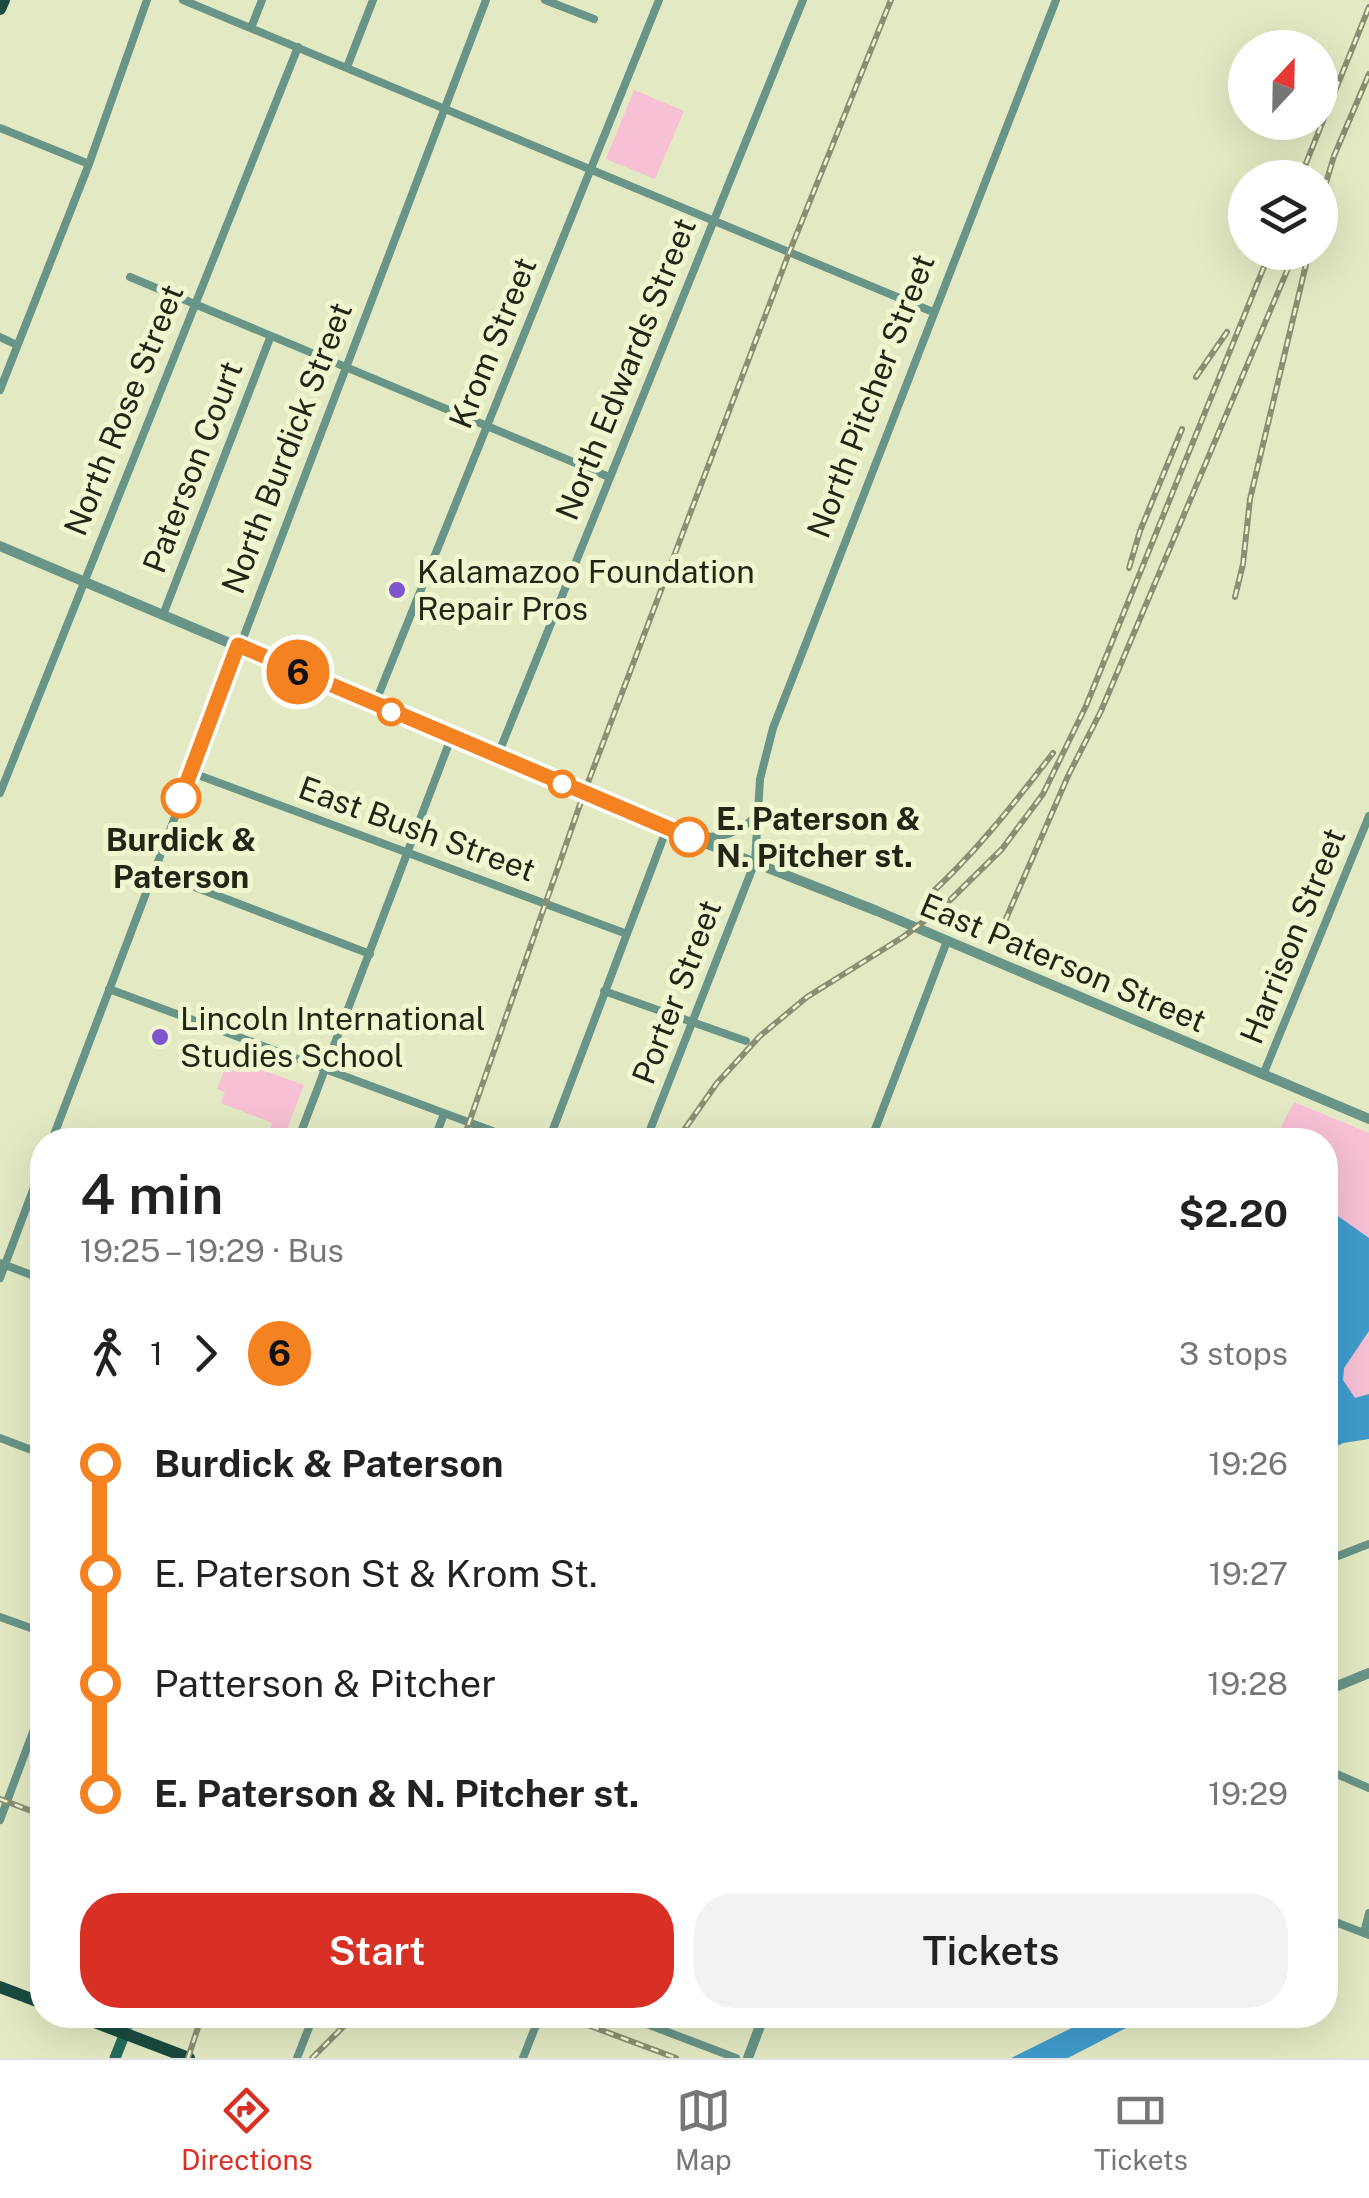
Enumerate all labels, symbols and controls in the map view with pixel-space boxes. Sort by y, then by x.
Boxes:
north arrow [1228,30,1338,140]
map controls [1228,30,1338,270]
button: layers [1228,160,1338,270]
street label: North Edwards Street [548,212,703,525]
street label: North Pitcher Street [799,249,942,543]
street label: Krom Street [441,252,544,434]
street label: North Rose Street [56,279,191,541]
street label: North Burdick Street [214,297,359,599]
street label: Paterson Court [135,356,250,578]
place label: Kalamazoo Foundation Repair Pros [417,553,755,627]
marker: Kalamazoo Foundation Repair Pros [386,579,408,601]
line badge: 6 [266,640,330,704]
text: 6 [286,652,310,693]
unlabelled marker [378,699,404,725]
street label: East Bush Street [294,769,541,889]
unlabelled marker [549,771,575,797]
marker: Burdick & Paterson [162,779,200,817]
place label: E. Paterson & N. Pitcher st. [716,800,921,874]
marker: E. Paterson & N. Pitcher st. [670,818,708,856]
place label: Burdick & Paterson [106,821,256,895]
street label: Harrison Street [1232,823,1353,1049]
street label: East Paterson Street [915,886,1212,1040]
street label: Porter Street [624,895,729,1089]
place label: Lincoln International Studies School [180,1000,485,1074]
marker: Lincoln International Studies School [149,1026,171,1048]
text: 4 min [80,1162,223,1226]
text: $2.20 [1178,1191,1288,1236]
text: 19:25 – 19:29 · Bus [80,1232,344,1269]
icon: walk [80,1326,135,1381]
icon: forward [178,1326,233,1381]
text: 6 [268,1333,291,1374]
text: 1 [150,1335,163,1372]
text: 3 stops [1179,1335,1288,1372]
text: Burdick & Paterson [154,1441,504,1486]
text: 19:26 [1208,1445,1288,1482]
text: E. Paterson St & Krom St. [154,1551,598,1596]
text: 19:27 [1209,1555,1288,1592]
text: Patterson & Pitcher [154,1661,496,1706]
text: 19:28 [1207,1665,1288,1702]
text: E. Paterson & N. Pitcher st. [154,1771,639,1816]
text: 19:29 [1208,1775,1288,1812]
button: Start [80,1893,674,2008]
button: Tickets [694,1893,1288,2008]
tab: Directions [181,2083,313,2176]
tab: Map [675,2083,732,2176]
tab: Tickets [1094,2083,1188,2176]

